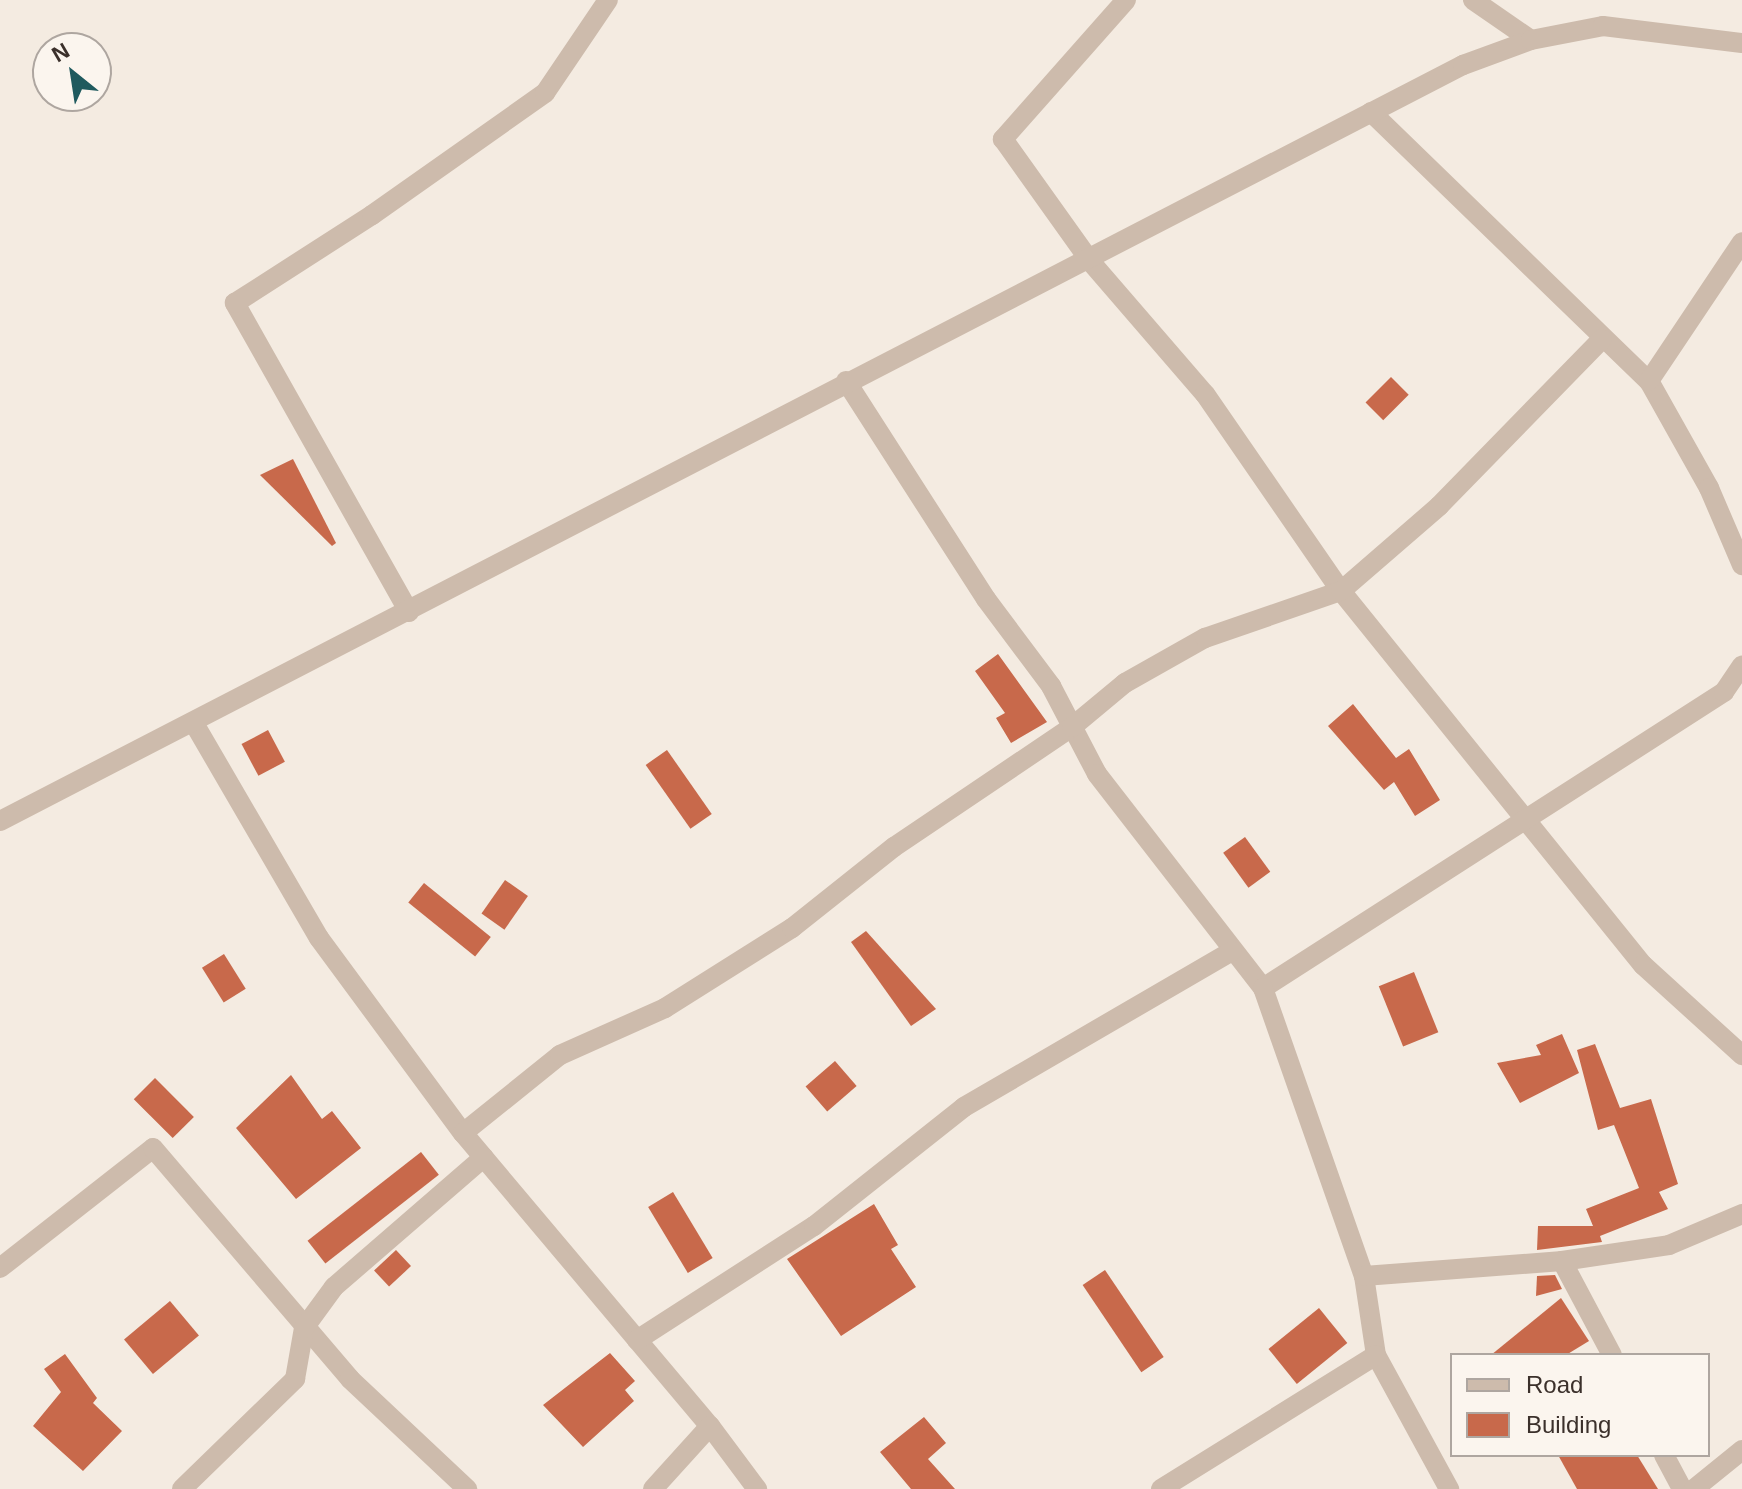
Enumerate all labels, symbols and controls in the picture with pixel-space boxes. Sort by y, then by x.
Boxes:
north arrow [32,32,112,112]
text: N [48,38,74,67]
legend [1450,1353,1710,1457]
text: Road [1526,1371,1583,1398]
text: Building [1526,1411,1611,1438]

